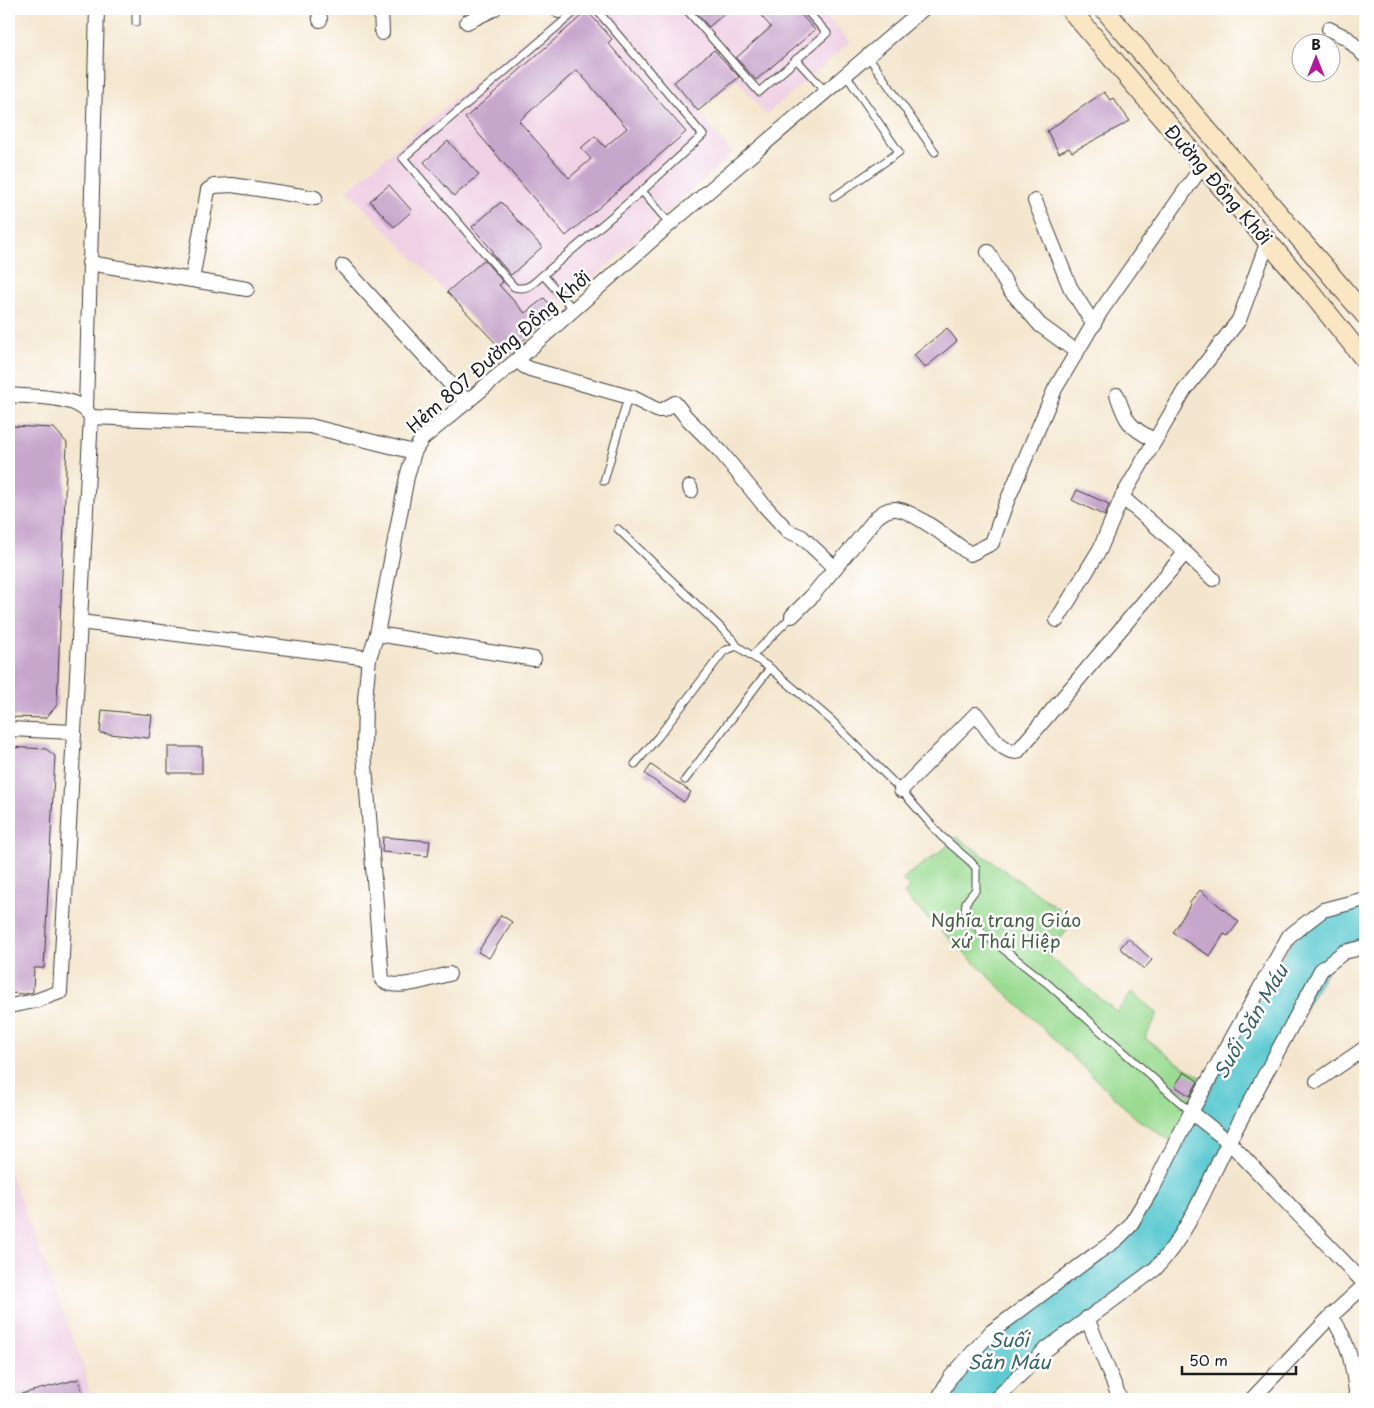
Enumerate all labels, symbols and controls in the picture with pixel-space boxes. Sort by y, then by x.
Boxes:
north arrow [1292,32,1342,82]
text: B [1311,34,1321,55]
street label: Đường Đồng Khởi [1159,118,1279,250]
street label: Hẻm 807 Đường Đồng Khởi [400,263,596,439]
park label: Nghĩa trang Giáo xứ Thái Hiệp [931,906,1081,954]
water label: Suối Săn Máu [1206,957,1295,1083]
water label: Suối Săn Máu [968,1325,1052,1375]
scale bar [1182,1343,1295,1375]
text: 50 m [1189,1348,1228,1371]

